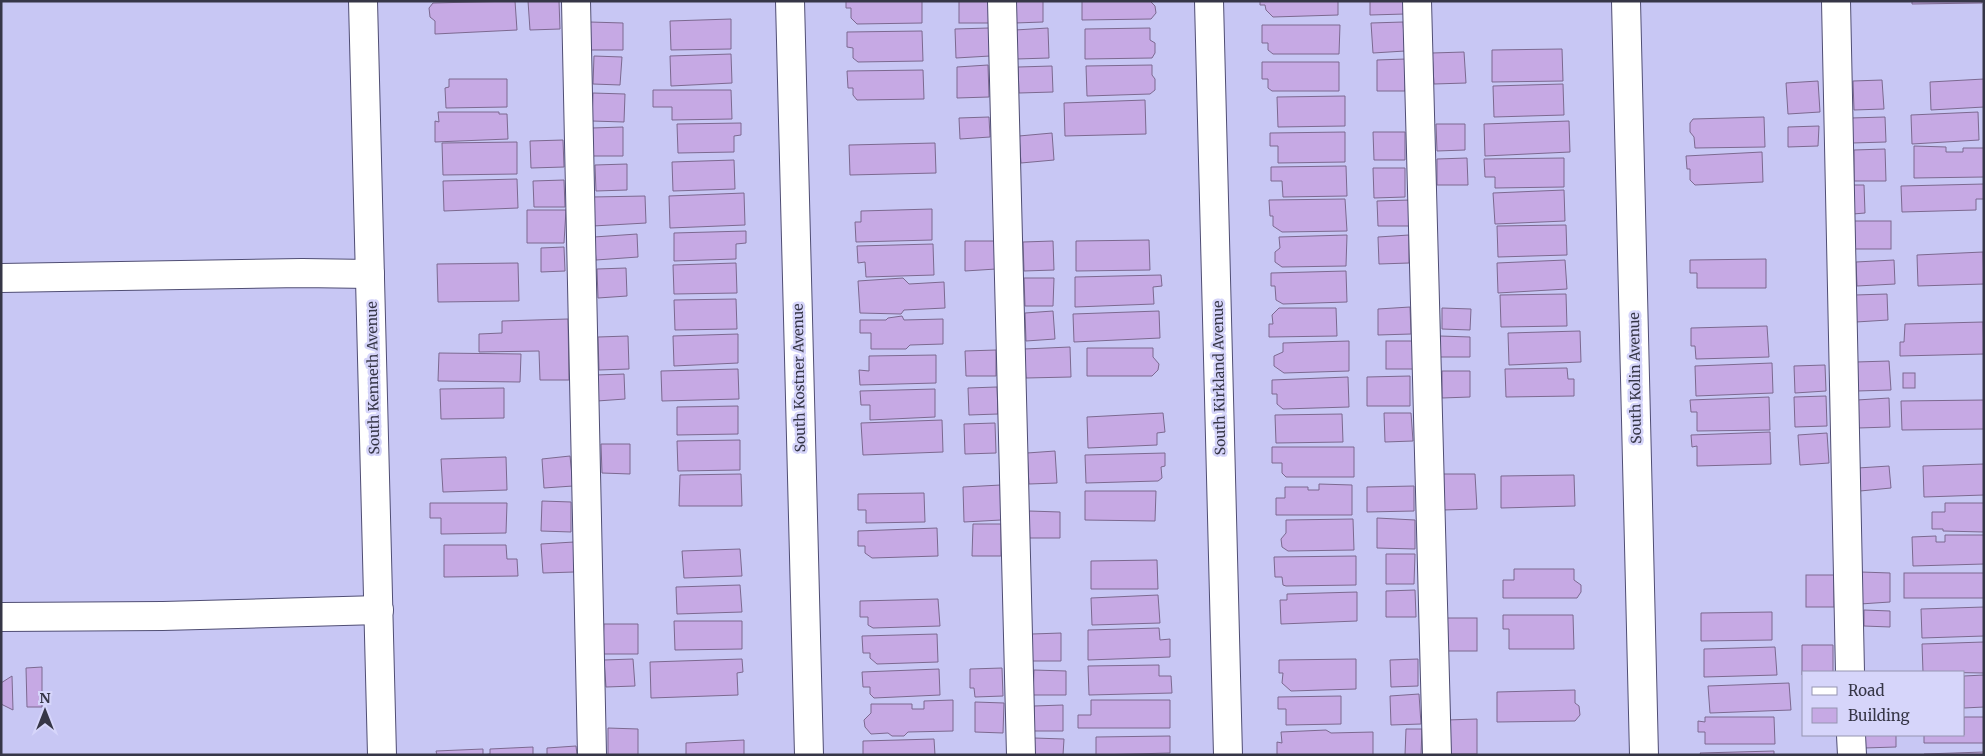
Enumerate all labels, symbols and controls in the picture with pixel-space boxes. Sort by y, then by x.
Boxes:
street label: South Kenneth Avenue [363,301,383,455]
street label: South Kirkland Avenue [1209,301,1229,455]
street label: South Kostner Avenue [789,303,809,453]
street label: South Kolin Avenue [1625,312,1645,444]
legend [1802,671,1965,736]
text: Road [1848,681,1884,700]
north arrow [20,686,70,736]
text: N [39,689,51,707]
text: Building [1848,706,1910,725]

